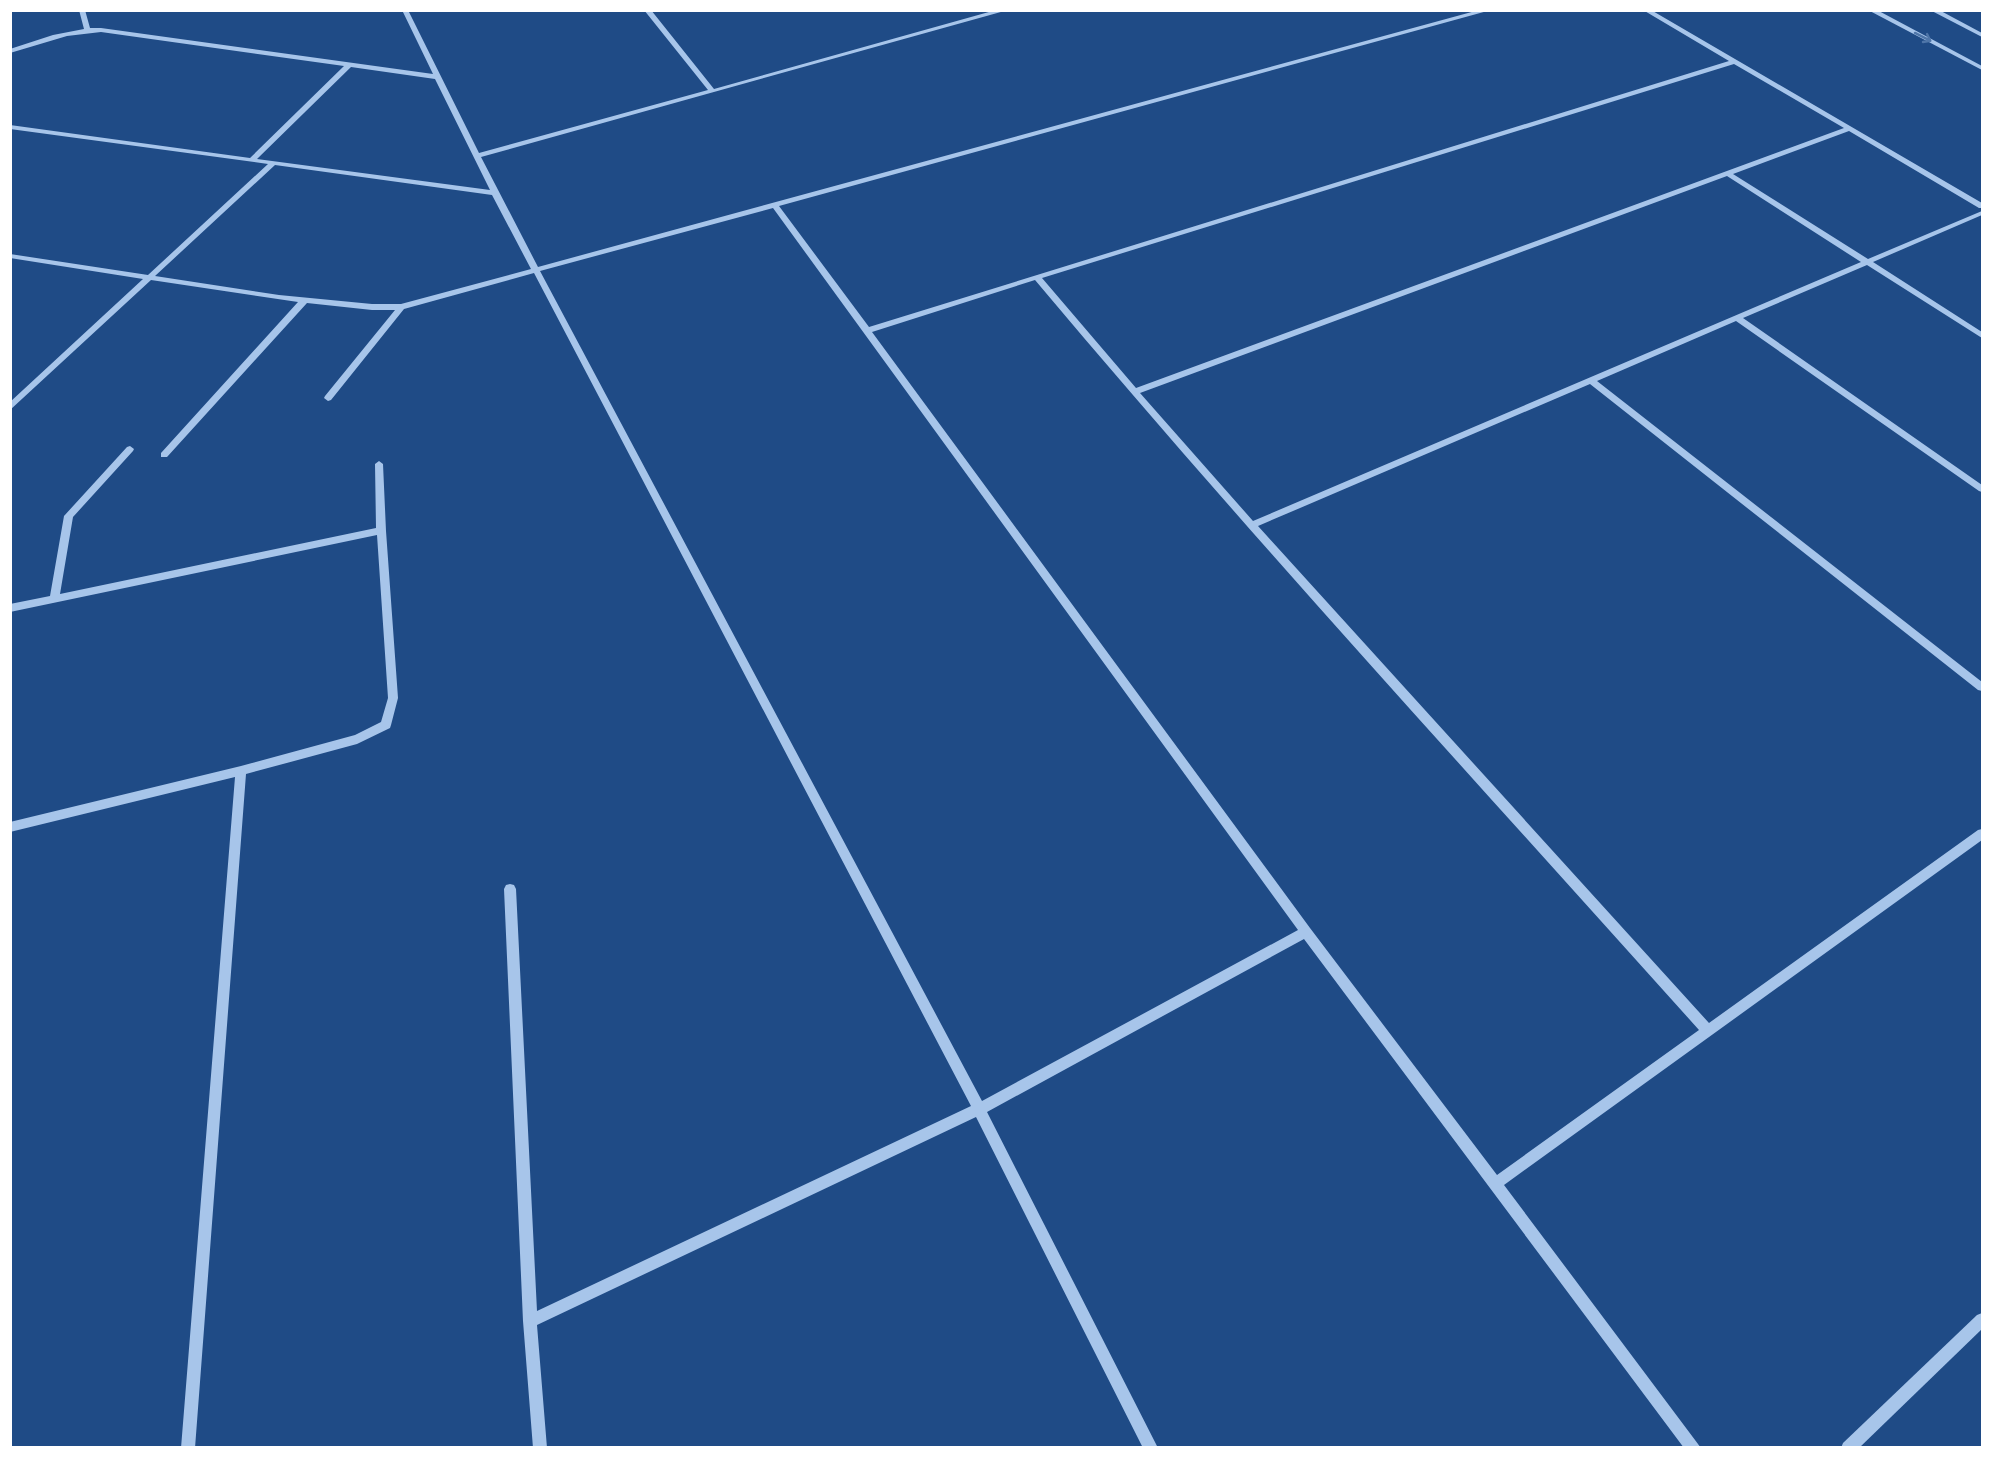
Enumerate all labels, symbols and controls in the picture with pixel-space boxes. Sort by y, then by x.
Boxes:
one-way arrow [1913,32,1931,43]

